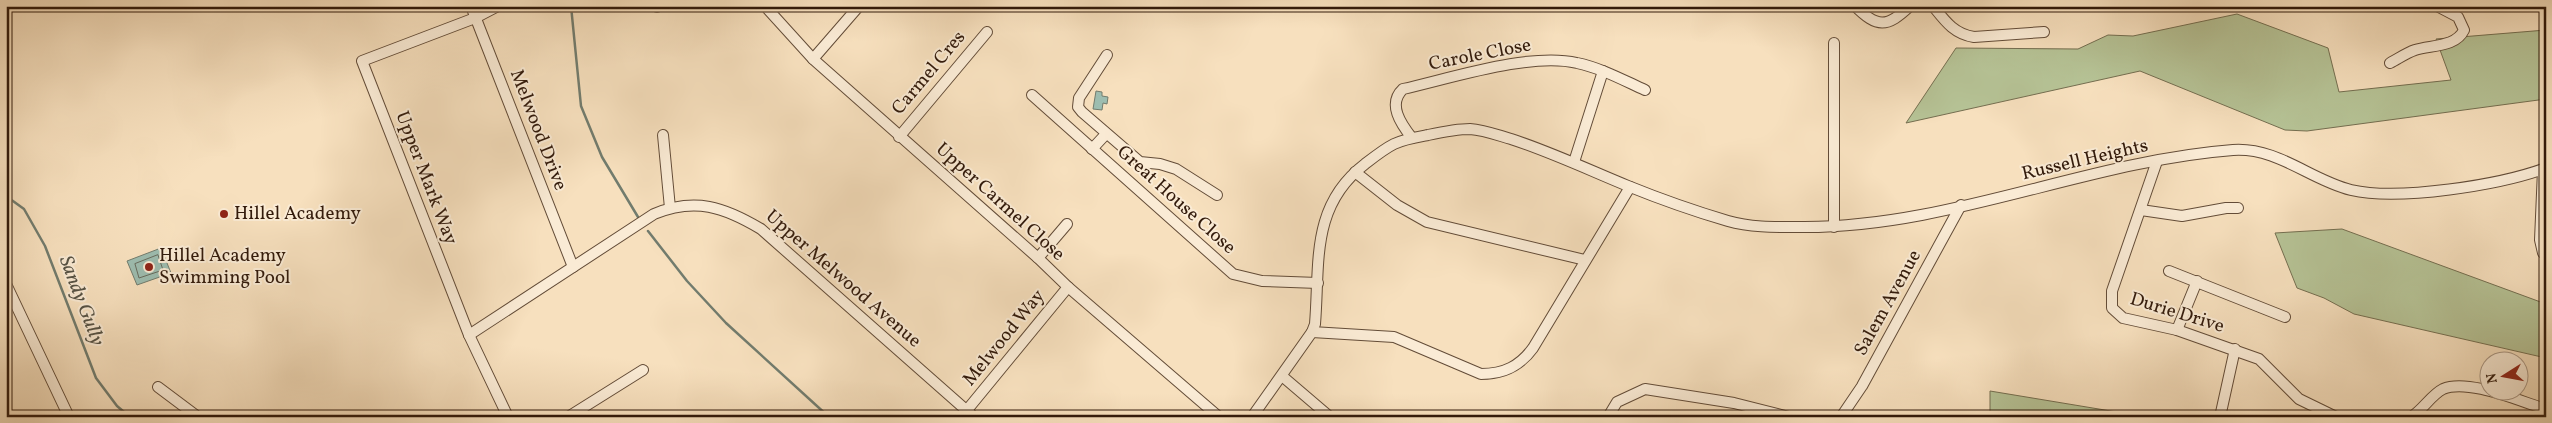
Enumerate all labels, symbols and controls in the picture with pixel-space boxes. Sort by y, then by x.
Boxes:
street label: Carmel Cres [886,25,972,121]
street label: Carole Close [1427,32,1533,78]
street label: Melwood Drive [503,66,573,194]
street label: Upper Mark Way [389,108,463,248]
street label: Russell Heights [2019,133,2151,187]
street label: Upper Carmel Close [930,137,1070,267]
street label: Great House Close [1111,140,1241,260]
place label: Hillel Academy [234,201,361,227]
street label: Upper Melwood Avenue [759,204,927,354]
marker: Hillel Academy [218,208,230,220]
place label: Hillel Academy Swimming Pool [159,243,291,291]
street label: Salem Avenue [1848,245,1928,361]
water label: Sandy Gully [51,252,111,350]
marker: Hillel Academy Swimming Pool [143,261,155,273]
street label: Melwood Way [957,284,1051,392]
street label: Durie Drive [2127,286,2227,340]
north arrow [2480,350,2530,400]
text: N [2482,371,2503,385]

